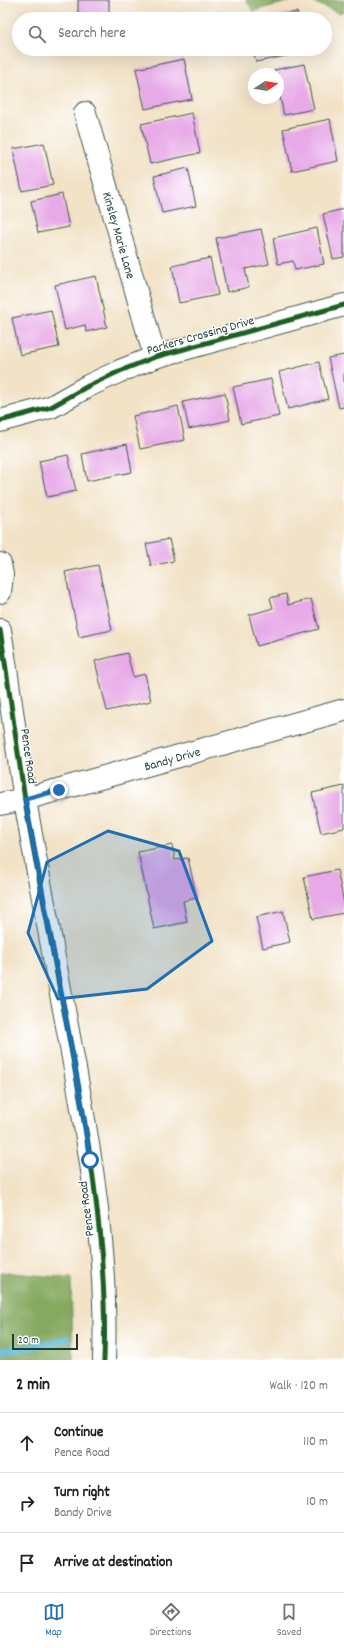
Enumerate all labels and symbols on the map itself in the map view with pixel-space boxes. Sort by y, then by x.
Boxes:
north arrow [248,68,284,104]
street label: Kinsley Marie Lane [96,190,139,282]
street label: Parkers Crossing Drive [145,312,257,361]
street label: Pence Road [14,727,41,785]
street label: Bandy Drive [142,743,203,777]
route end [50,781,68,799]
route start [81,1151,99,1169]
street label: Pence Road [75,1180,100,1238]
scale bar [12,1332,78,1351]

